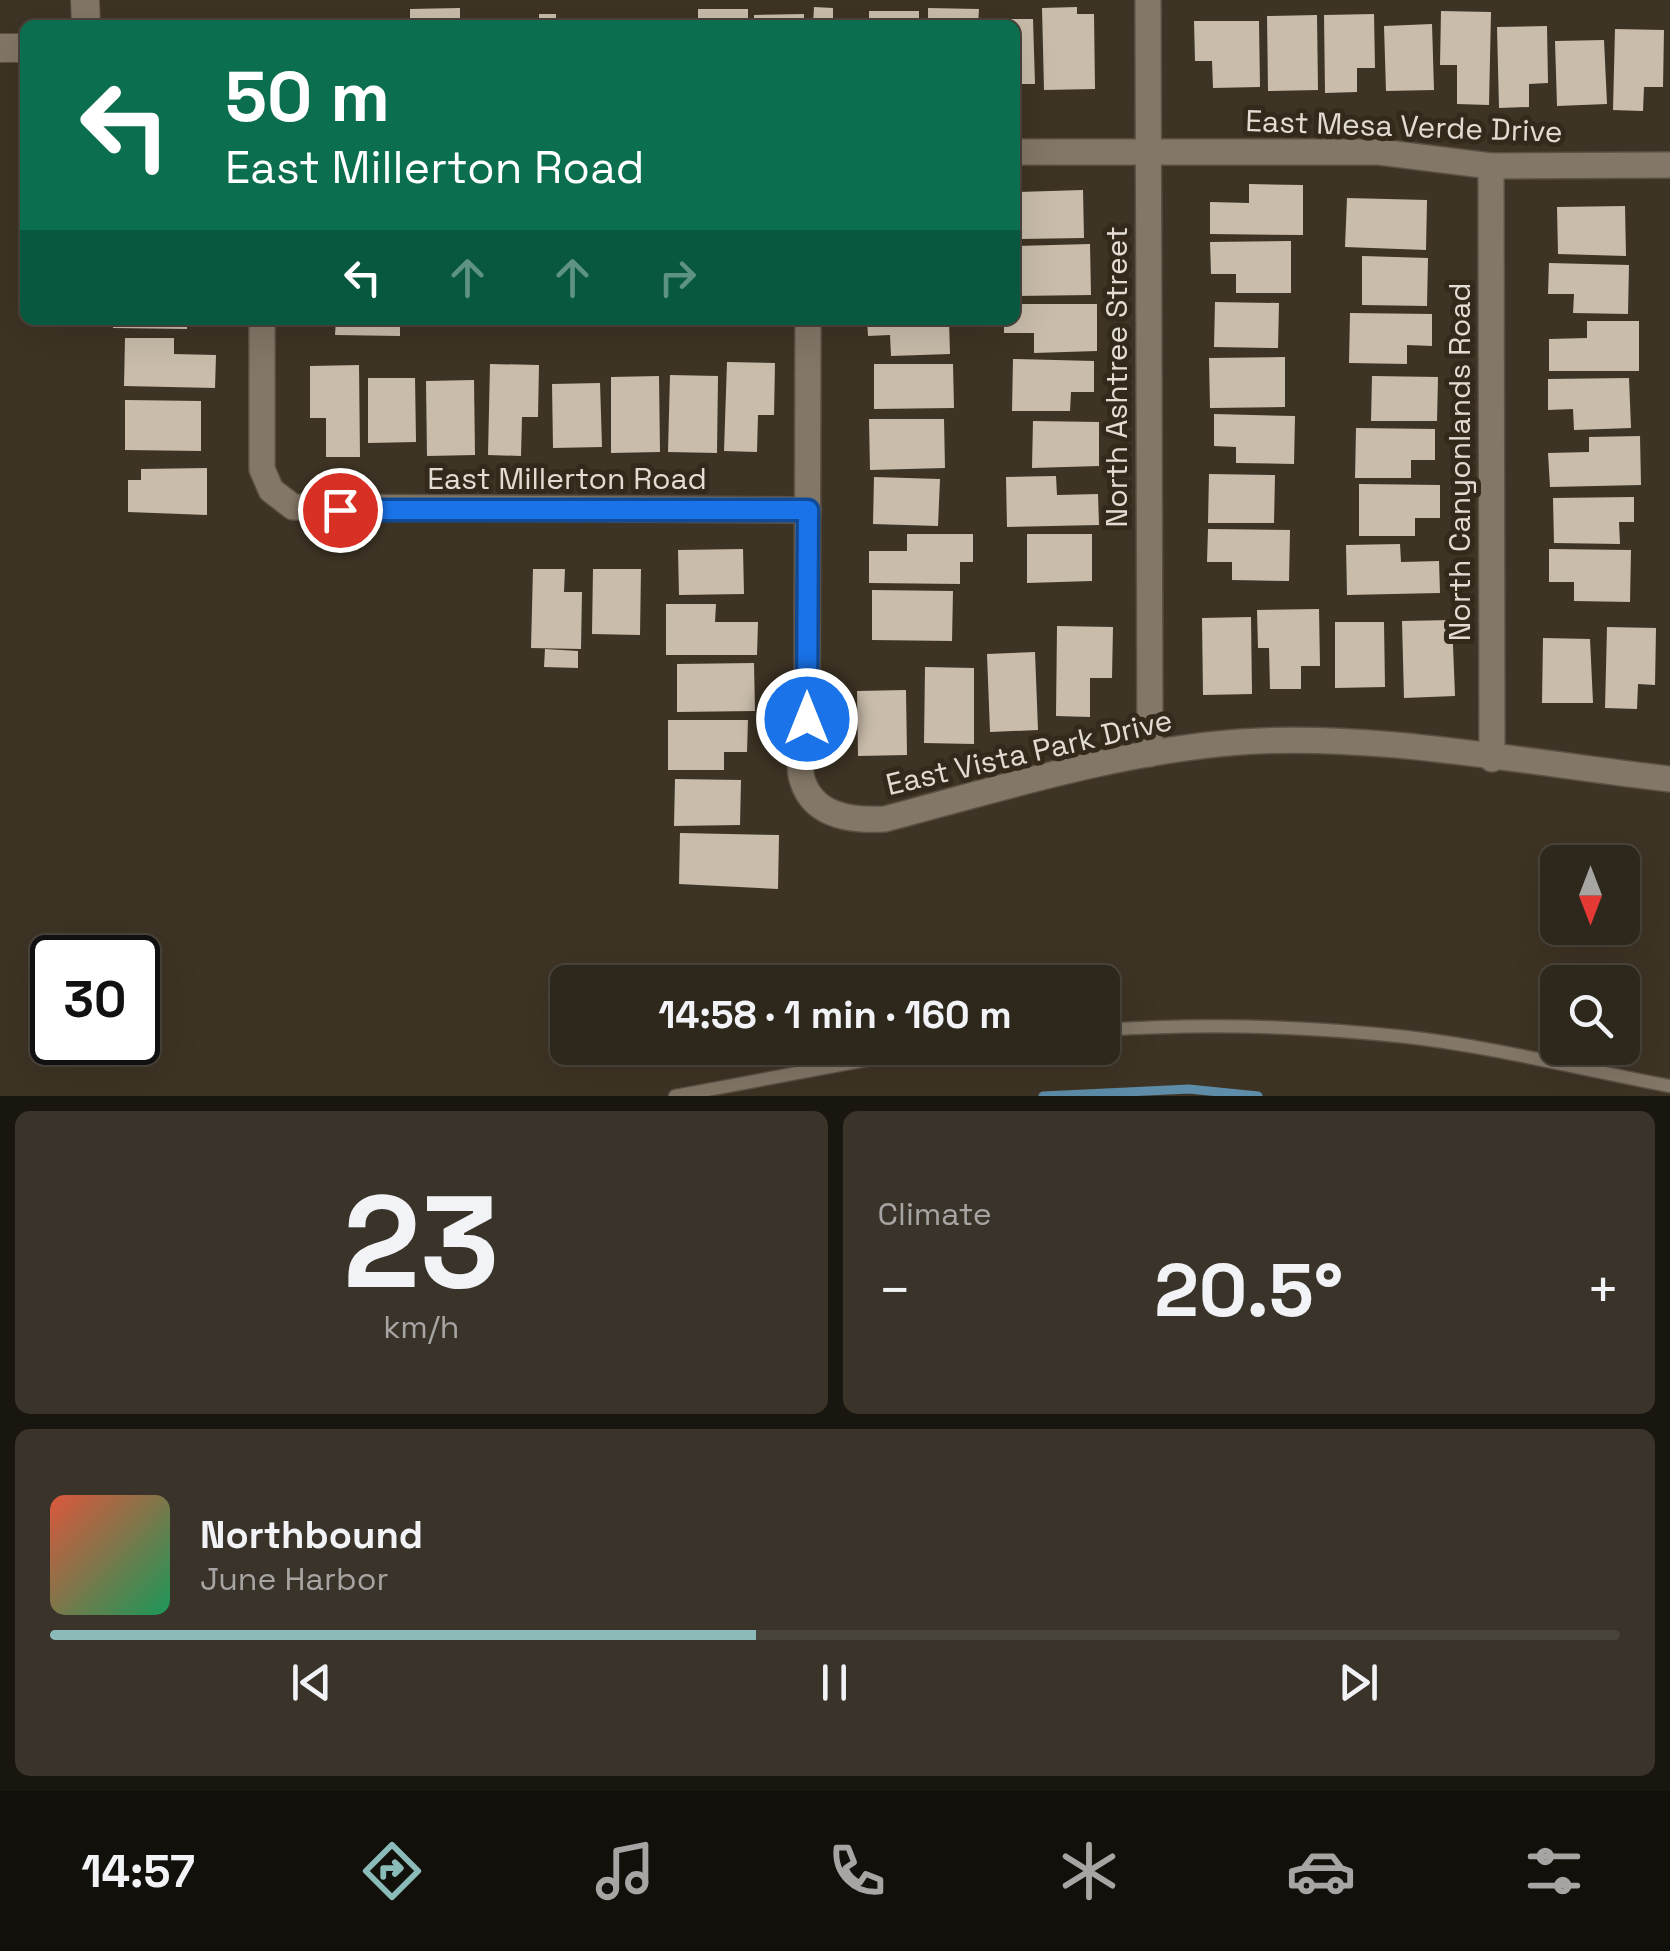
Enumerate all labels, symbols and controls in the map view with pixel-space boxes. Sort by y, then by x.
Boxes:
text: 50 m [225,52,390,141]
icon: left [60,60,190,190]
street label: East Mesa Verde Drive [1245,101,1563,151]
text: East Millerton Road [225,139,644,196]
street label: North Ashtree Street [1097,226,1136,528]
icon: left [335,250,390,305]
icon: ahead [440,250,495,305]
icon: ahead [545,250,600,305]
icon: right [650,250,705,305]
street label: North Canyonlands Road [1440,282,1479,642]
street label: East Millerton Road [427,459,707,498]
pin [298,468,383,553]
icon: arrive [313,483,368,538]
position arrow [755,667,859,771]
street label: East Vista Park Drive [882,700,1176,804]
north arrow [1540,845,1640,945]
map controls [1540,845,1640,1065]
speed limit sign: 30 [30,935,160,1065]
button: search [1540,965,1640,1065]
text: 14:58 · 1 min · 160 m [658,991,1012,1039]
text: 23 [343,1159,499,1325]
text: Climate [878,1194,992,1234]
text: 20.5° [1154,1242,1343,1338]
text: − [878,1255,912,1325]
text: + [1586,1255,1620,1325]
text: km/h [383,1307,459,1347]
text: Northbound [200,1511,423,1559]
text: June Harbor [200,1559,388,1599]
icon: previous [284,1655,339,1710]
icon: pause [807,1655,862,1710]
icon: next [1331,1655,1386,1710]
icon: directions [357,1836,427,1906]
icon: music [590,1836,660,1906]
icon: phone [822,1836,892,1906]
icon: climate [1054,1836,1124,1906]
icon: car [1286,1836,1356,1906]
icon: filters [1519,1836,1589,1906]
text: 14:57 [81,1843,195,1900]

